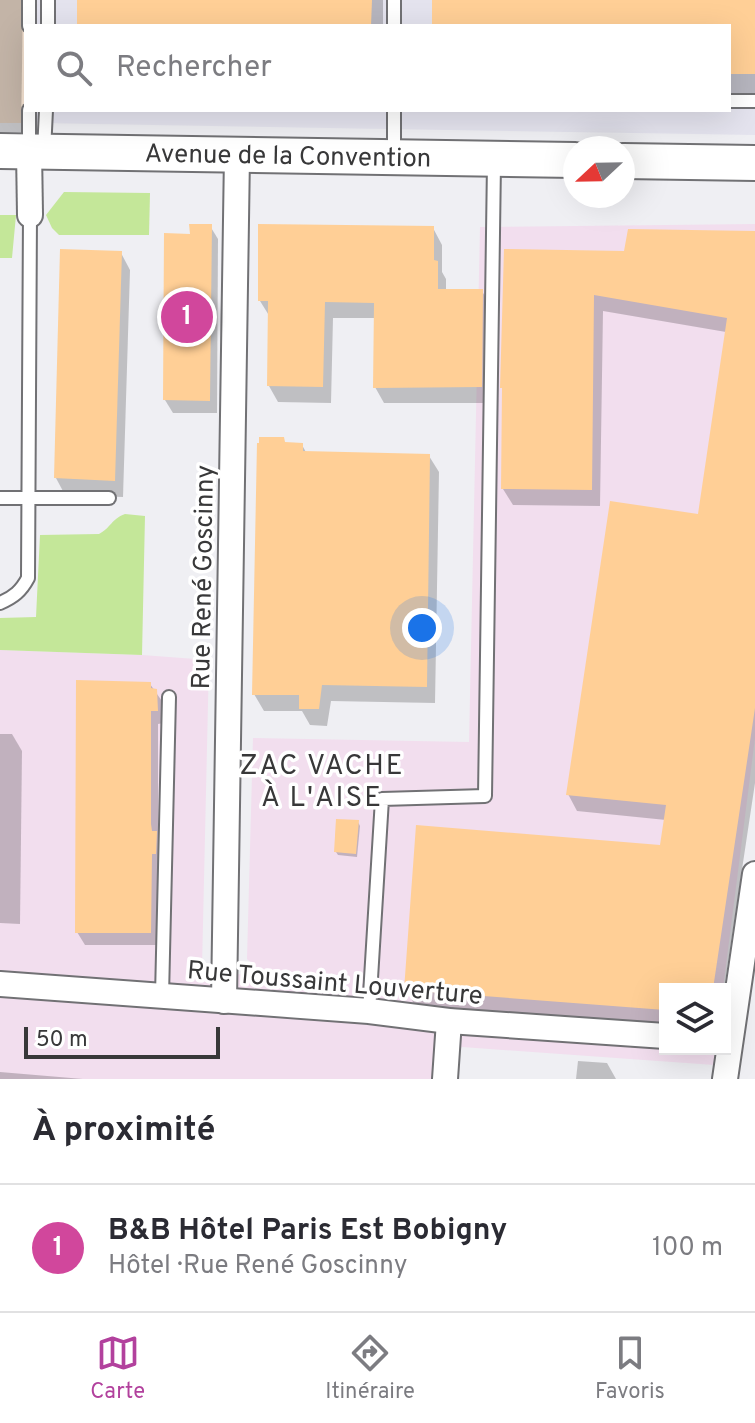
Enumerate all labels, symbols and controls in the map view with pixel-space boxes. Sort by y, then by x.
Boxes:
search box [24,24,731,112]
icon: search [52,46,96,90]
text: Rechercher [116,50,272,87]
north arrow [563,136,635,208]
street label: Avenue de la Convention [144,138,432,177]
pin: 1 [161,287,213,347]
street label: Rue René Goscinny [186,465,223,690]
your location [402,608,442,648]
district label: ZAC VACHE À L'AISE [239,749,405,817]
street label: Rue Toussaint Louverture [186,955,484,1014]
map controls [659,983,731,1055]
button: layers [659,983,731,1055]
scale bar [24,1023,220,1059]
text: 50 m [36,1027,88,1054]
text: À proximité [32,1110,215,1153]
text: B&B Hôtel Paris Est Bobigny [108,1213,507,1250]
text: 1 [53,1232,63,1265]
text: 100 m [652,1232,723,1265]
text: Hôtel · Rue René Goscinny [108,1250,408,1283]
tab: Carte [90,1331,145,1406]
tab: Itinéraire [325,1331,415,1406]
tab: Favoris [595,1331,665,1406]

